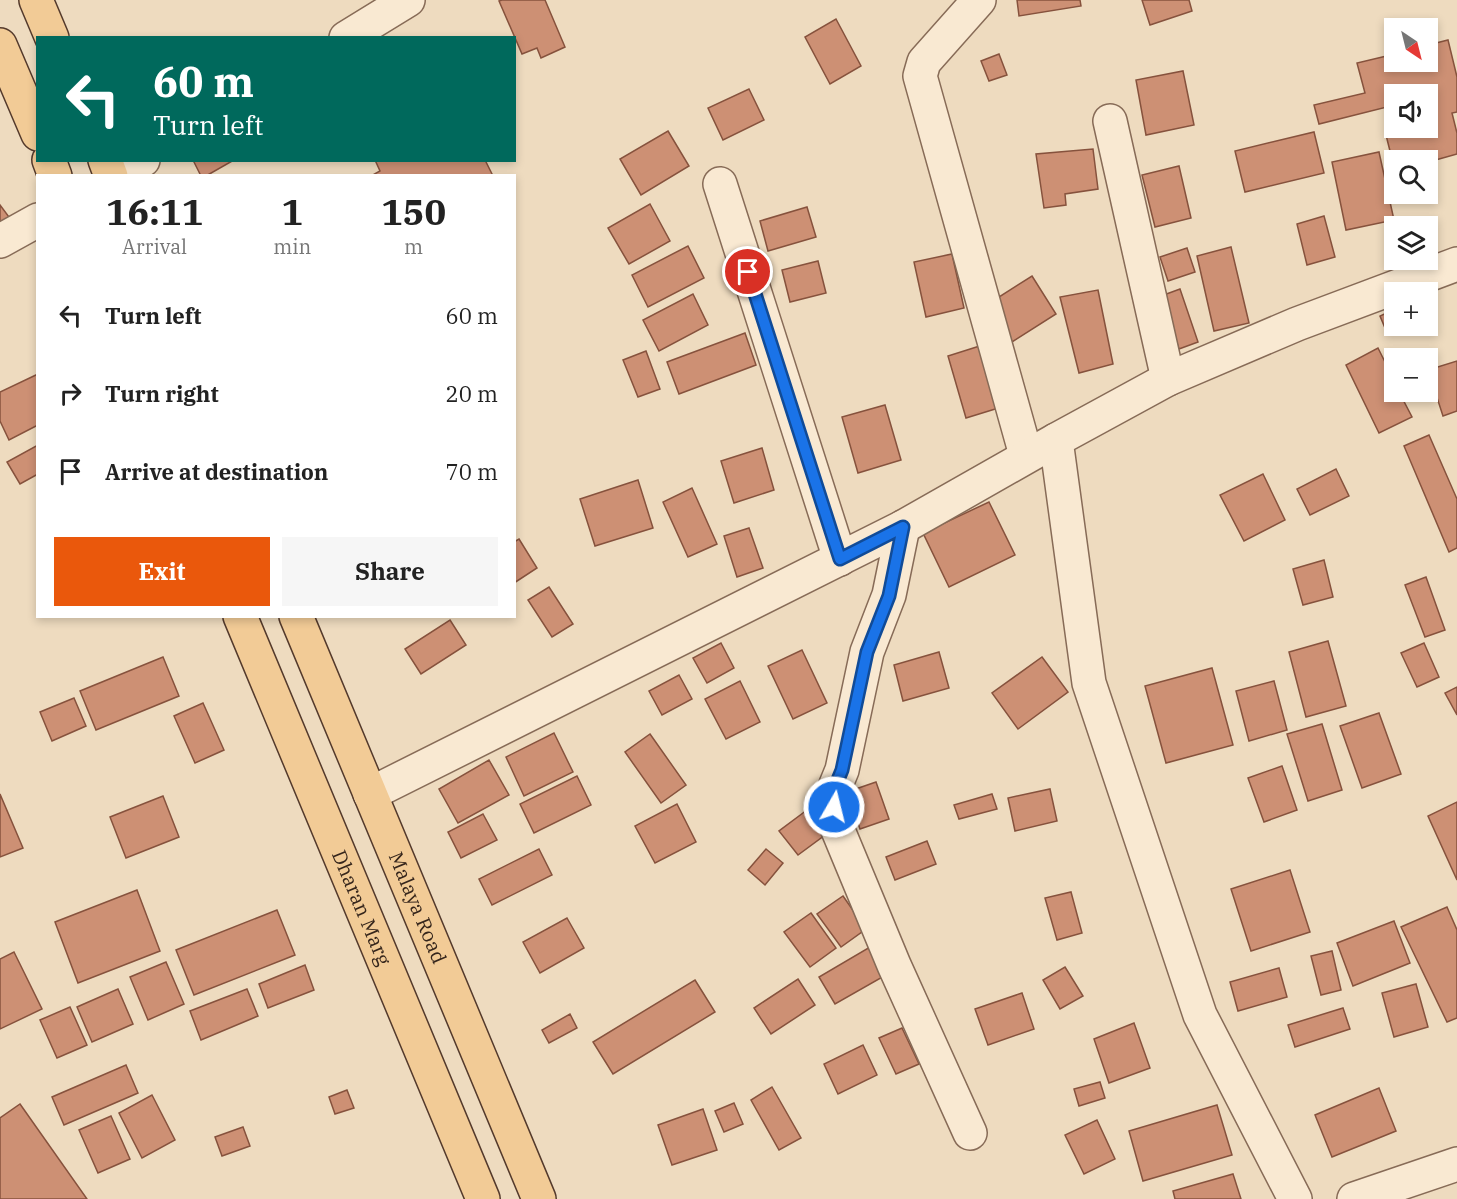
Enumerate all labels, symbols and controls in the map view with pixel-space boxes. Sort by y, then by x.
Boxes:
north arrow [1384,18,1438,72]
map controls [1384,18,1438,402]
text: 60 m [153,54,254,109]
icon: left [54,60,132,138]
button: sound [1384,84,1438,138]
text: Turn left [153,107,264,142]
button: search [1384,150,1438,204]
text: 16:11 [106,188,203,235]
text: 1 [281,188,303,235]
text: 150 [381,188,446,235]
button: layers [1384,216,1438,270]
text: Arrival [122,233,187,260]
text: min [273,233,311,260]
text: m [404,233,423,260]
pin [722,246,773,297]
icon: arrive [731,255,764,288]
button: + [1384,282,1438,336]
icon: left [54,299,87,332]
text: Turn left [105,301,201,330]
text: 60 m [446,301,498,330]
button: − [1384,348,1438,402]
icon: right [54,377,87,410]
text: Turn right [105,379,219,408]
text: 20 m [446,379,498,408]
icon: arrive [54,455,87,488]
text: Arrive at destination [105,457,328,486]
text: 70 m [446,457,498,486]
button: Exit [54,537,270,606]
button: Share [282,537,498,606]
position arrow [802,775,866,839]
street label: Dharan Marg [326,846,398,969]
street label: Malaya Road [383,847,453,968]

